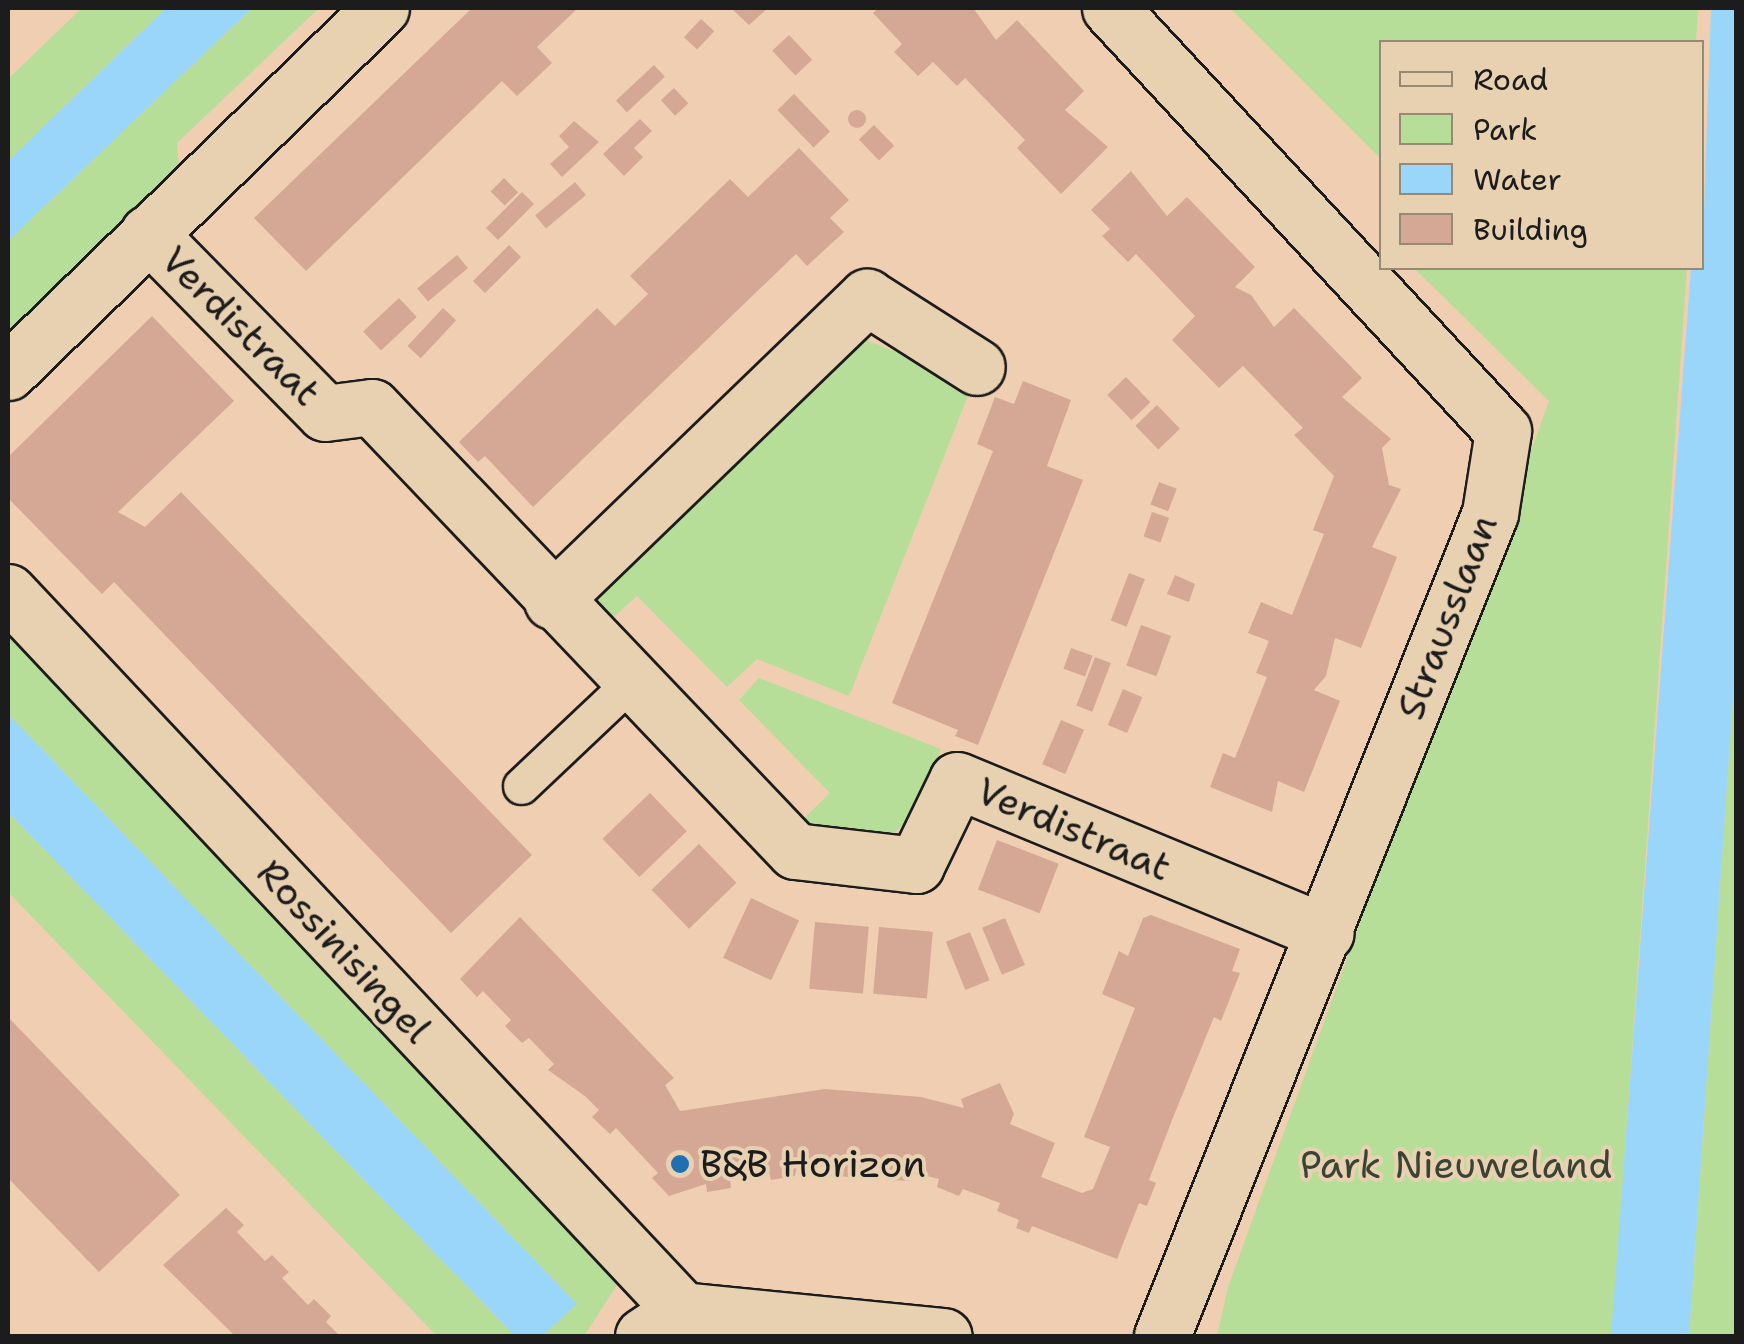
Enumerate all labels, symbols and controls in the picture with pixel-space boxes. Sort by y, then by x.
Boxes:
legend [1379,40,1704,270]
text: Road [1473,59,1548,100]
text: Park [1473,109,1537,150]
text: Water [1473,159,1562,200]
text: Building [1473,209,1588,250]
street label: Verdistraat [152,237,330,415]
street label: Strausslaan [1387,508,1507,726]
street label: Verdistraat [970,768,1178,890]
street label: Rossinisingel [248,850,440,1052]
place label: B&B Horizon [700,1141,926,1187]
park label: Park Nieuweland [1300,1142,1612,1188]
marker: B&B Horizon [669,1153,691,1175]

